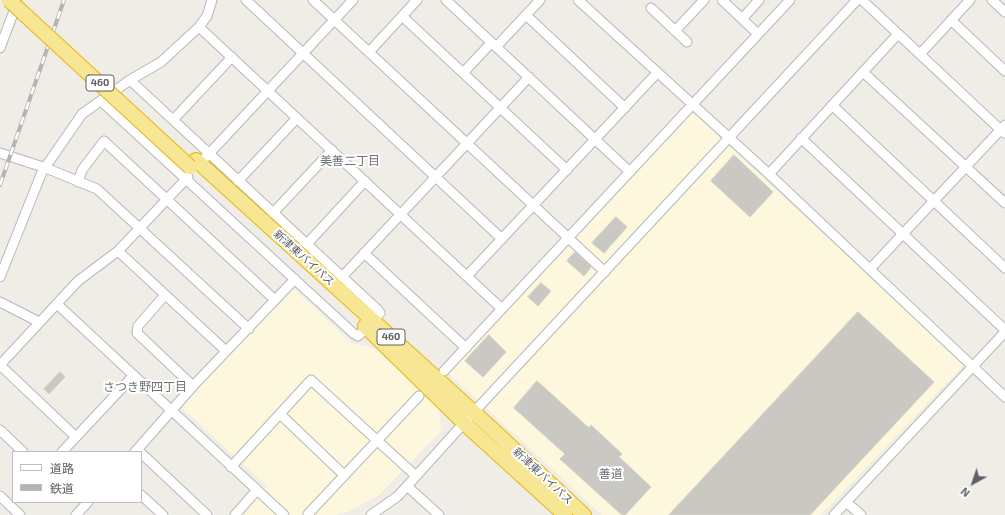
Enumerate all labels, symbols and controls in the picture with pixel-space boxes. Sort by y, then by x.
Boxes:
road number: 460 [86,75,114,91]
district label: 美善二丁目 [320,154,380,168]
street label: 新津東バイパス [271,227,337,289]
road number: 460 [377,329,405,345]
district label: さつき野四丁目 [103,380,187,394]
street label: 新津東バイパス [510,445,576,507]
legend [12,451,142,503]
text: 道路 [50,461,74,475]
north arrow [953,463,993,503]
district label: 善道 [599,467,623,481]
text: 鉄道 [50,481,74,495]
text: N [958,485,972,500]

